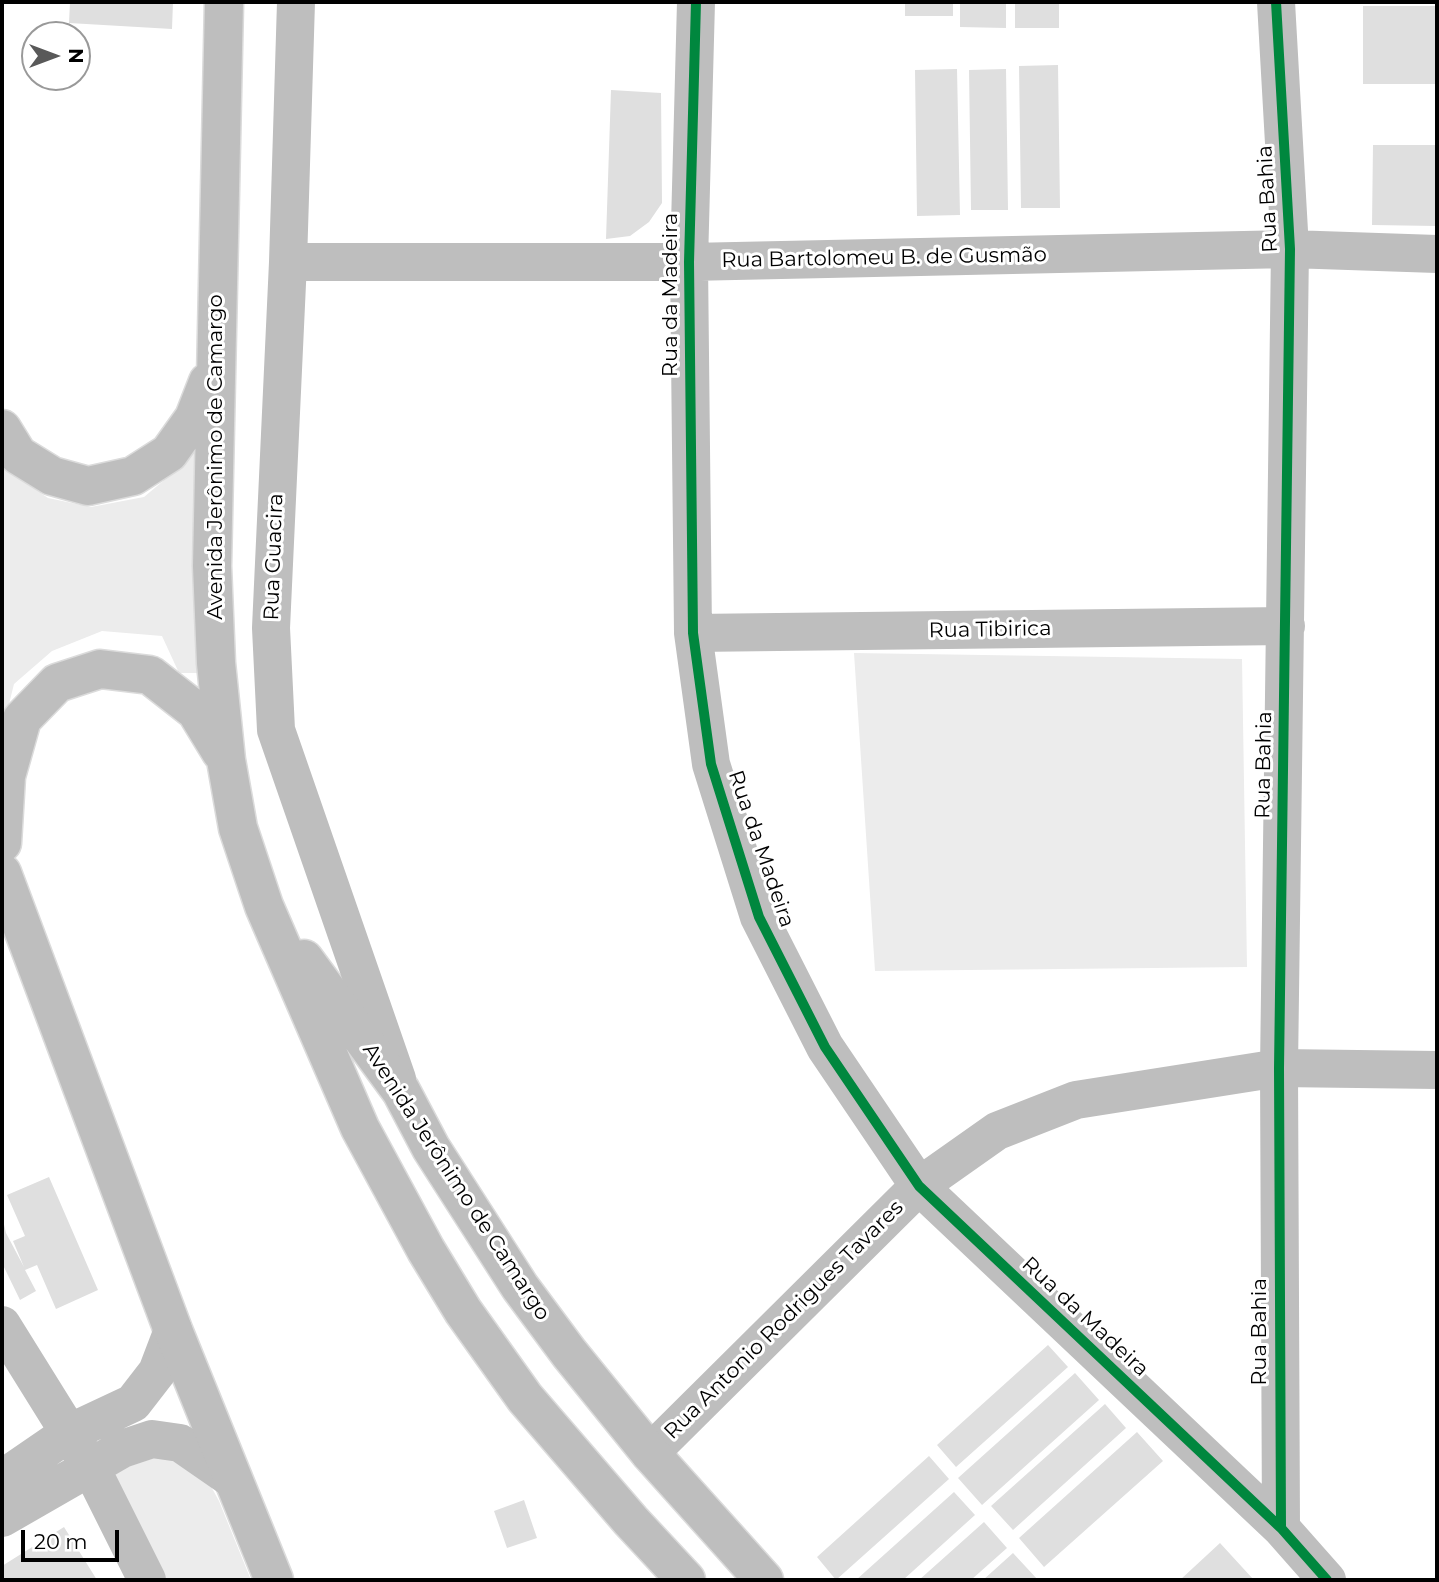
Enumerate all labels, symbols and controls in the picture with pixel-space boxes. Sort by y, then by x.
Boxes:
north arrow [21,21,91,91]
text: N [64,48,87,64]
street label: Rua Bahia [1253,145,1283,253]
street label: Rua da Madeira [658,213,684,377]
street label: Rua Bartolomeu B. de Gusmão [721,243,1047,273]
street label: Avenida Jerônimo de Camargo [203,294,229,620]
street label: Rua Guacira [259,493,289,621]
street label: Rua Tibirica [928,616,1052,644]
street label: Rua Bahia [1250,711,1278,819]
street label: Rua da Madeira [722,767,800,931]
street label: Avenida Jerônimo de Camargo [357,1039,555,1325]
street label: Rua Antonio Rodrigues Tavares [659,1195,909,1445]
street label: Rua da Madeira [1016,1252,1154,1382]
street label: Rua Bahia [1247,1278,1273,1386]
scale bar [24,1516,122,1560]
text: 20 m [34,1529,88,1554]

